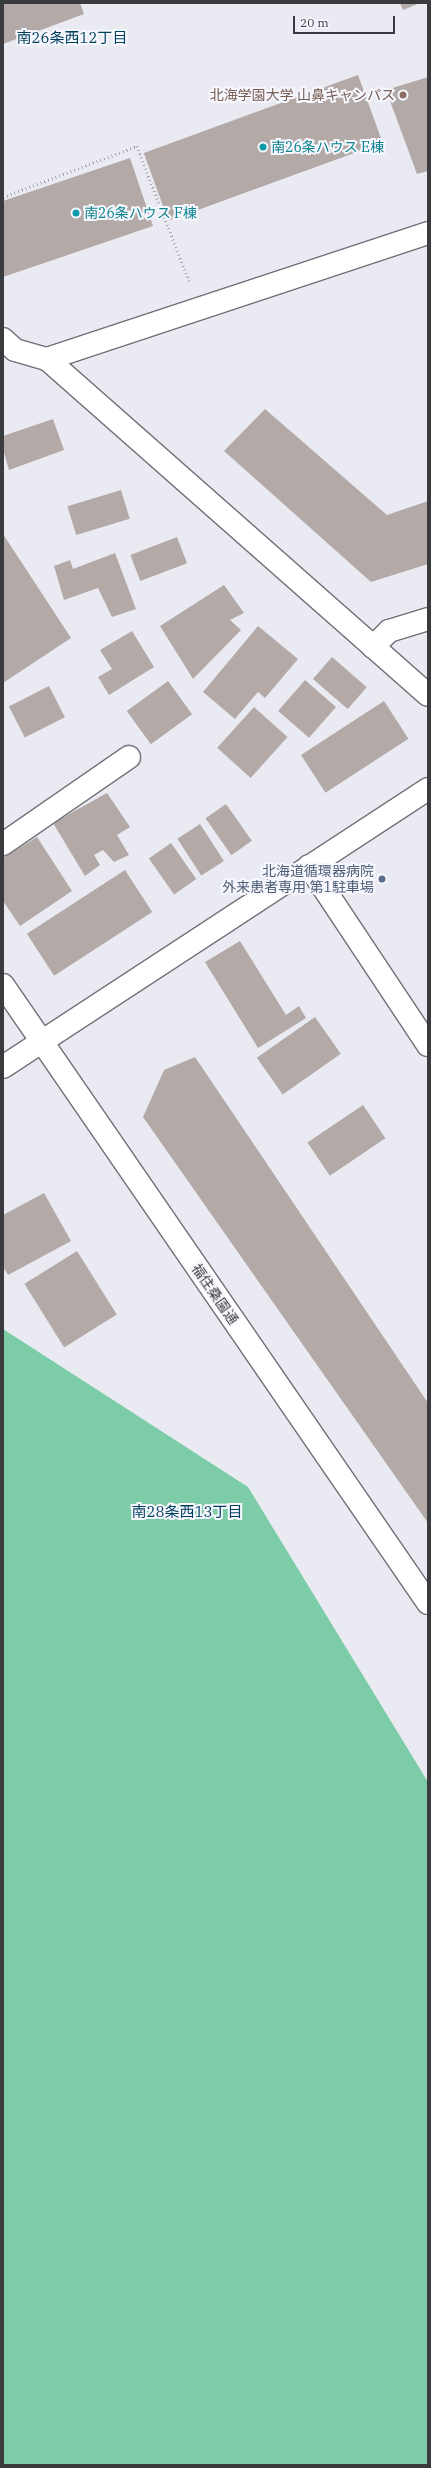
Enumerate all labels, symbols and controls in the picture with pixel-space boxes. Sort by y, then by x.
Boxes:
scale bar [295,8,397,34]
text: 20 m [300,15,329,30]
district label: 南26条西12丁目 [17,29,127,47]
place label: 北海学園大学 山鼻キャンパス [210,87,395,103]
marker: 北海学園大学 山鼻キャンパス [398,90,408,100]
place label: 南26条ハウス E棟 [271,139,384,155]
marker: 南26条ハウス E棟 [258,142,268,152]
place label: 南26条ハウス F棟 [84,205,197,221]
marker: 南26条ハウス F棟 [71,208,81,218]
place label: 北海道循環器病院 外来患者専用 第1駐車場 [222,863,374,896]
marker: 北海道循環器病院 外来患者専用 第1駐車場 [377,874,387,884]
street label: 福住桑園通 [188,1261,242,1327]
district label: 南28条西13丁目 [132,1503,242,1521]

